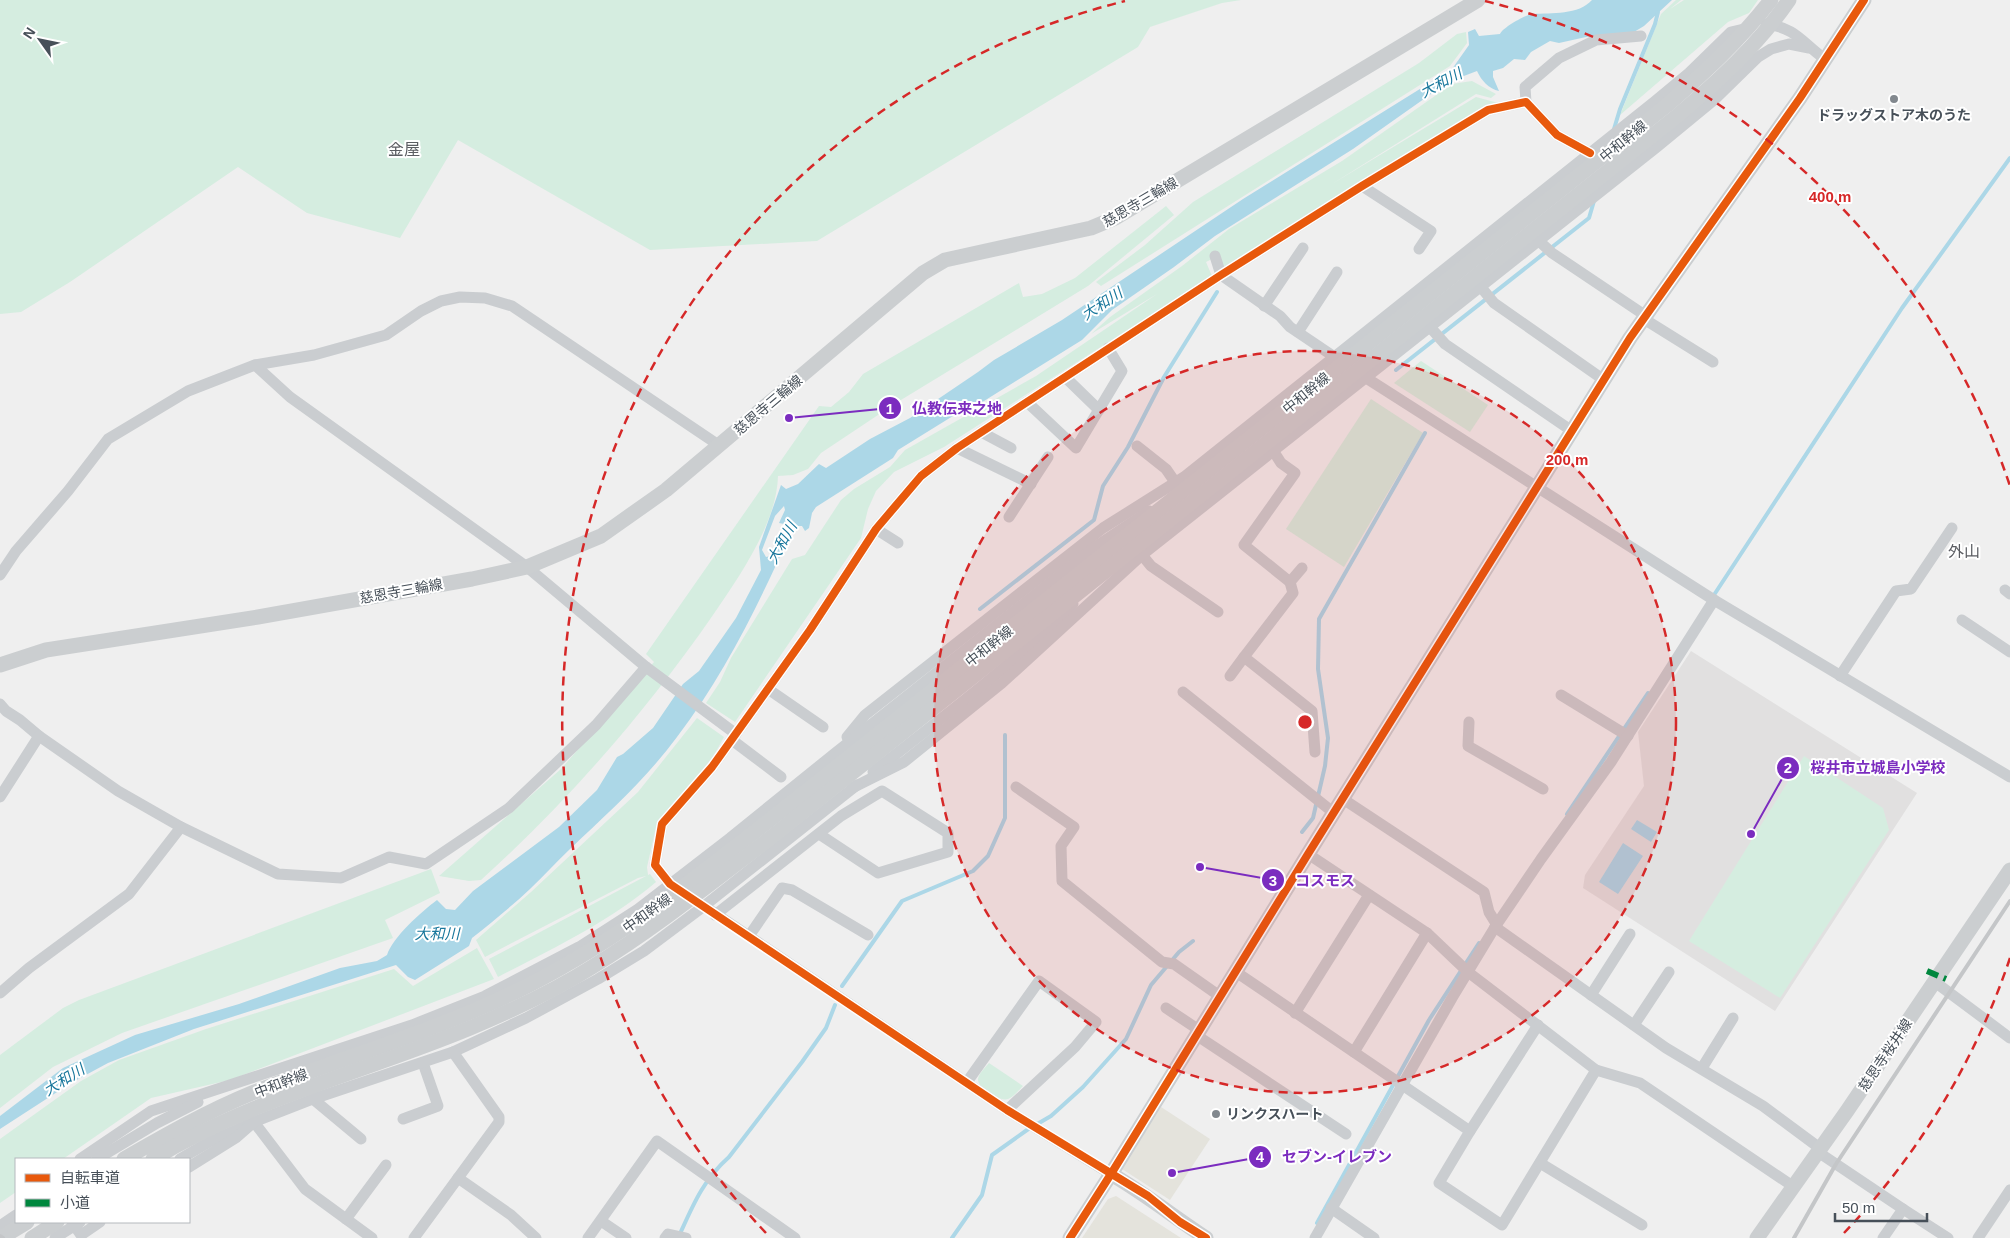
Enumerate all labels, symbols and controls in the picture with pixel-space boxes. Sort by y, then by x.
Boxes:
north arrow [15,15,65,65]
text: N [20,24,39,42]
water label: 大和川 [1417,64,1466,101]
marker: ドラッグストア木のうた [1888,93,1900,105]
place label: ドラッグストア木のうた [1817,107,1971,123]
street label: 中和幹線 [1596,117,1650,165]
district label: 金屋 [388,141,420,158]
street label: 慈恩寺三輪線 [1100,174,1180,230]
text: 400 m [1809,188,1851,205]
water label: 大和川 [1078,283,1127,323]
street label: 中和幹線 [1279,369,1333,417]
street label: 慈恩寺三輪線 [731,372,805,438]
callout: 仏教伝来之地 [877,393,1012,423]
text: 1 [886,400,894,417]
text: 仏教伝来之地 [911,400,1002,417]
text: 200 m [1546,451,1588,468]
water label: 大和川 [763,517,801,567]
district label: 外山 [1948,543,1980,560]
street label: 慈恩寺三輪線 [358,576,444,606]
street label: 中和幹線 [962,622,1016,670]
centre of rings [1296,713,1314,731]
callout: 桜井市立城島小学校 [1776,753,1956,783]
text: 2 [1784,759,1792,776]
text: 桜井市立城島小学校 [1810,759,1946,776]
callout: コスモス [1260,865,1365,895]
text: 3 [1269,872,1277,889]
text: コスモス [1295,872,1355,889]
street label: 中和幹線 [619,890,675,936]
water label: 大和川 [414,925,461,942]
street label: 慈恩寺桜井線 [1855,1016,1915,1094]
water label: 大和川 [40,1059,89,1099]
street label: 中和幹線 [252,1065,310,1101]
place label: リンクスハート [1226,1106,1324,1122]
marker: リンクスハート [1210,1108,1222,1120]
callout: セブン-イレブン [1247,1142,1402,1172]
text: 4 [1256,1148,1265,1165]
text: セブン-イレブン [1282,1148,1392,1165]
legend [15,1158,190,1223]
text: 自転車道 [60,1169,120,1186]
scale bar [1835,1190,1928,1222]
text: 小道 [60,1194,90,1211]
text: 50 m [1842,1199,1875,1216]

